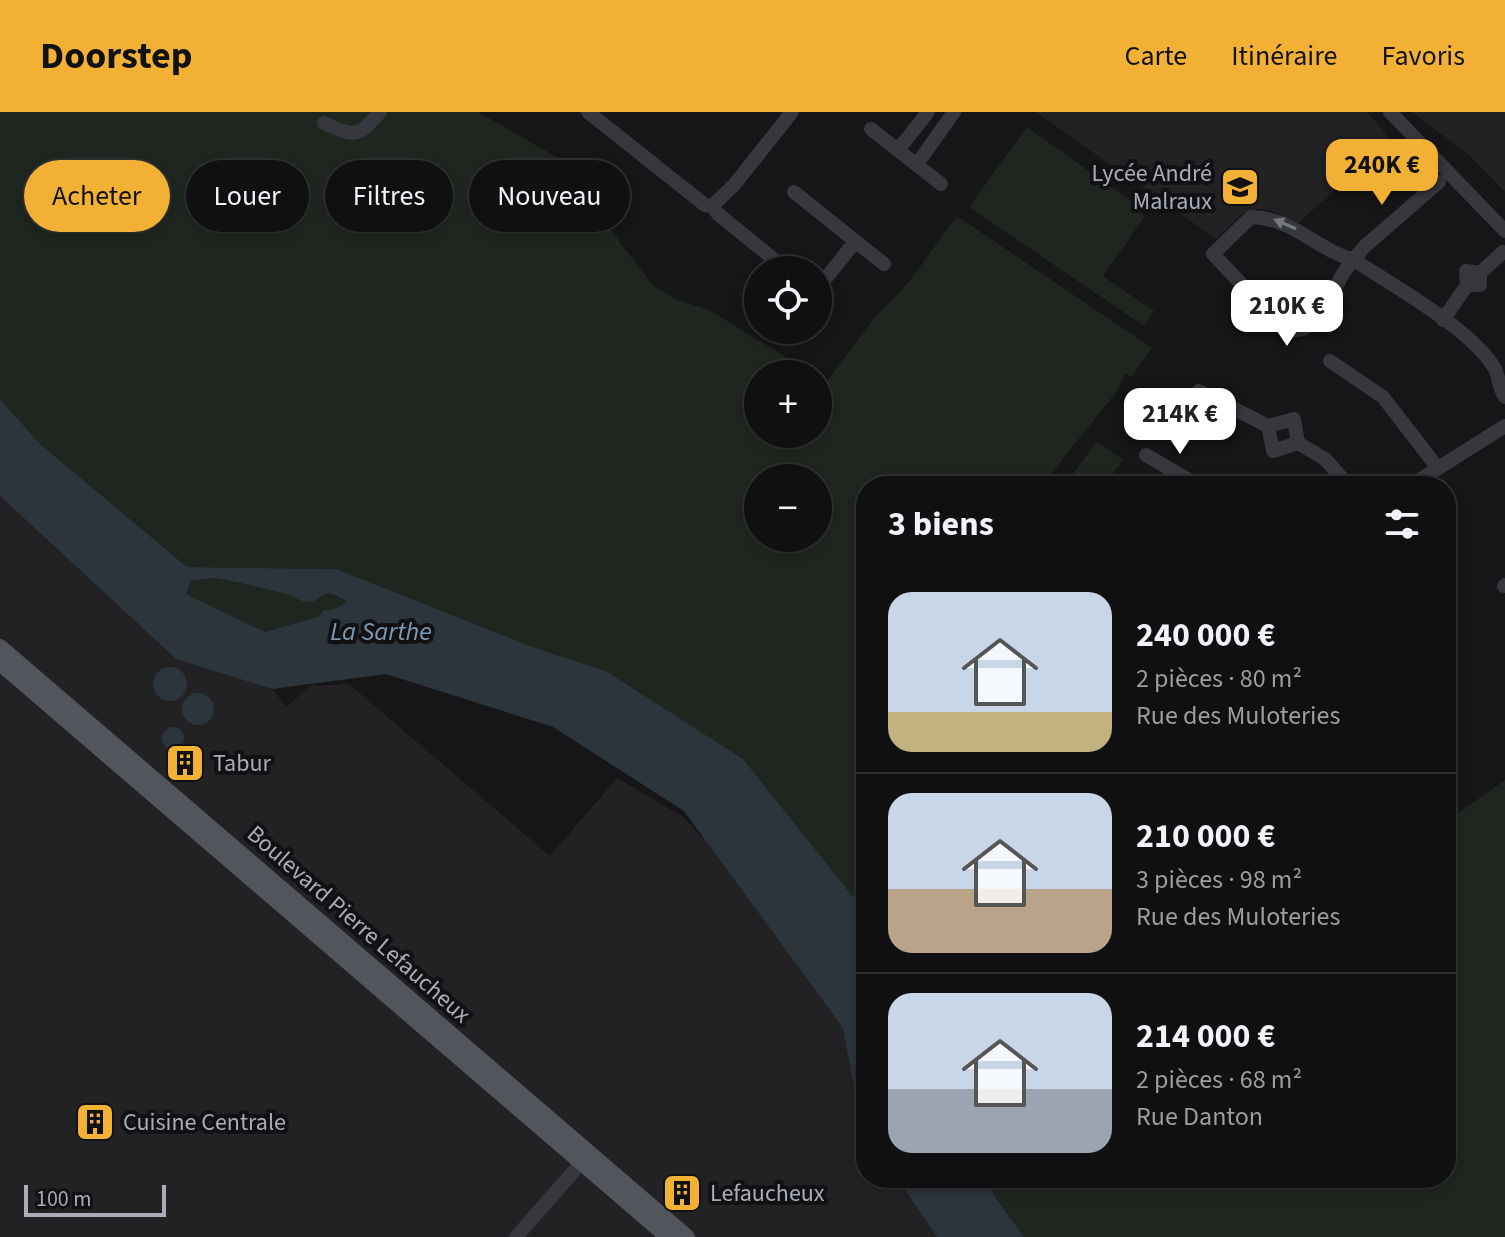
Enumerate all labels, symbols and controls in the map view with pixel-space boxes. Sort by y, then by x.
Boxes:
text: Doorstep [40,29,193,83]
text: Carte [1124,36,1187,76]
text: Itinéraire [1231,36,1338,76]
text: Favoris [1382,36,1465,76]
pin: 240K € [1317,139,1447,207]
text: 240K € [1344,146,1420,183]
place label: Lycée André Malraux [1092,156,1212,219]
chip: Acheter [24,160,170,232]
chip: Louer [186,160,309,232]
chip: Filtres [325,160,453,232]
chip: Nouveau [469,160,630,232]
school or university icon: Lycée André Malraux [1219,166,1261,208]
one-way arrow [1273,218,1296,231]
map controls [744,256,832,552]
button: locate [744,256,832,344]
pin: 210K € [1222,280,1352,348]
text: 210K € [1249,287,1325,324]
button: + [744,360,832,448]
pin: 214K € [1115,388,1245,456]
text: 214K € [1142,395,1218,432]
button: − [744,464,832,552]
text: 3 biens [888,500,994,549]
icon: filters [1380,502,1424,546]
text: 240 000 € [1136,611,1275,660]
water label: La Sarthe [330,613,432,650]
icon: home [952,624,1048,720]
text: 2 pièces · 80 m² [1136,660,1302,697]
text: Rue des Muloteries [1136,697,1340,734]
building icon: Tabur [164,742,206,784]
place label: Tabur [213,746,272,781]
text: 210 000 € [1136,812,1275,861]
street label: Boulevard Pierre Lefaucheux [239,817,478,1032]
icon: home [952,825,1048,921]
text: 3 pièces · 98 m² [1136,861,1302,898]
text: Rue des Muloteries [1136,898,1340,935]
text: 214 000 € [1136,1012,1275,1061]
icon: home [952,1025,1048,1121]
text: 2 pièces · 68 m² [1136,1061,1302,1098]
text: Rue Danton [1136,1098,1263,1135]
building icon: Cuisine Centrale [74,1101,116,1143]
place label: Cuisine Centrale [123,1105,286,1140]
building icon: Lefaucheux [661,1172,703,1214]
place label: Lefaucheux [710,1176,825,1211]
scale bar [24,1181,166,1217]
text: 100 m [36,1183,91,1215]

